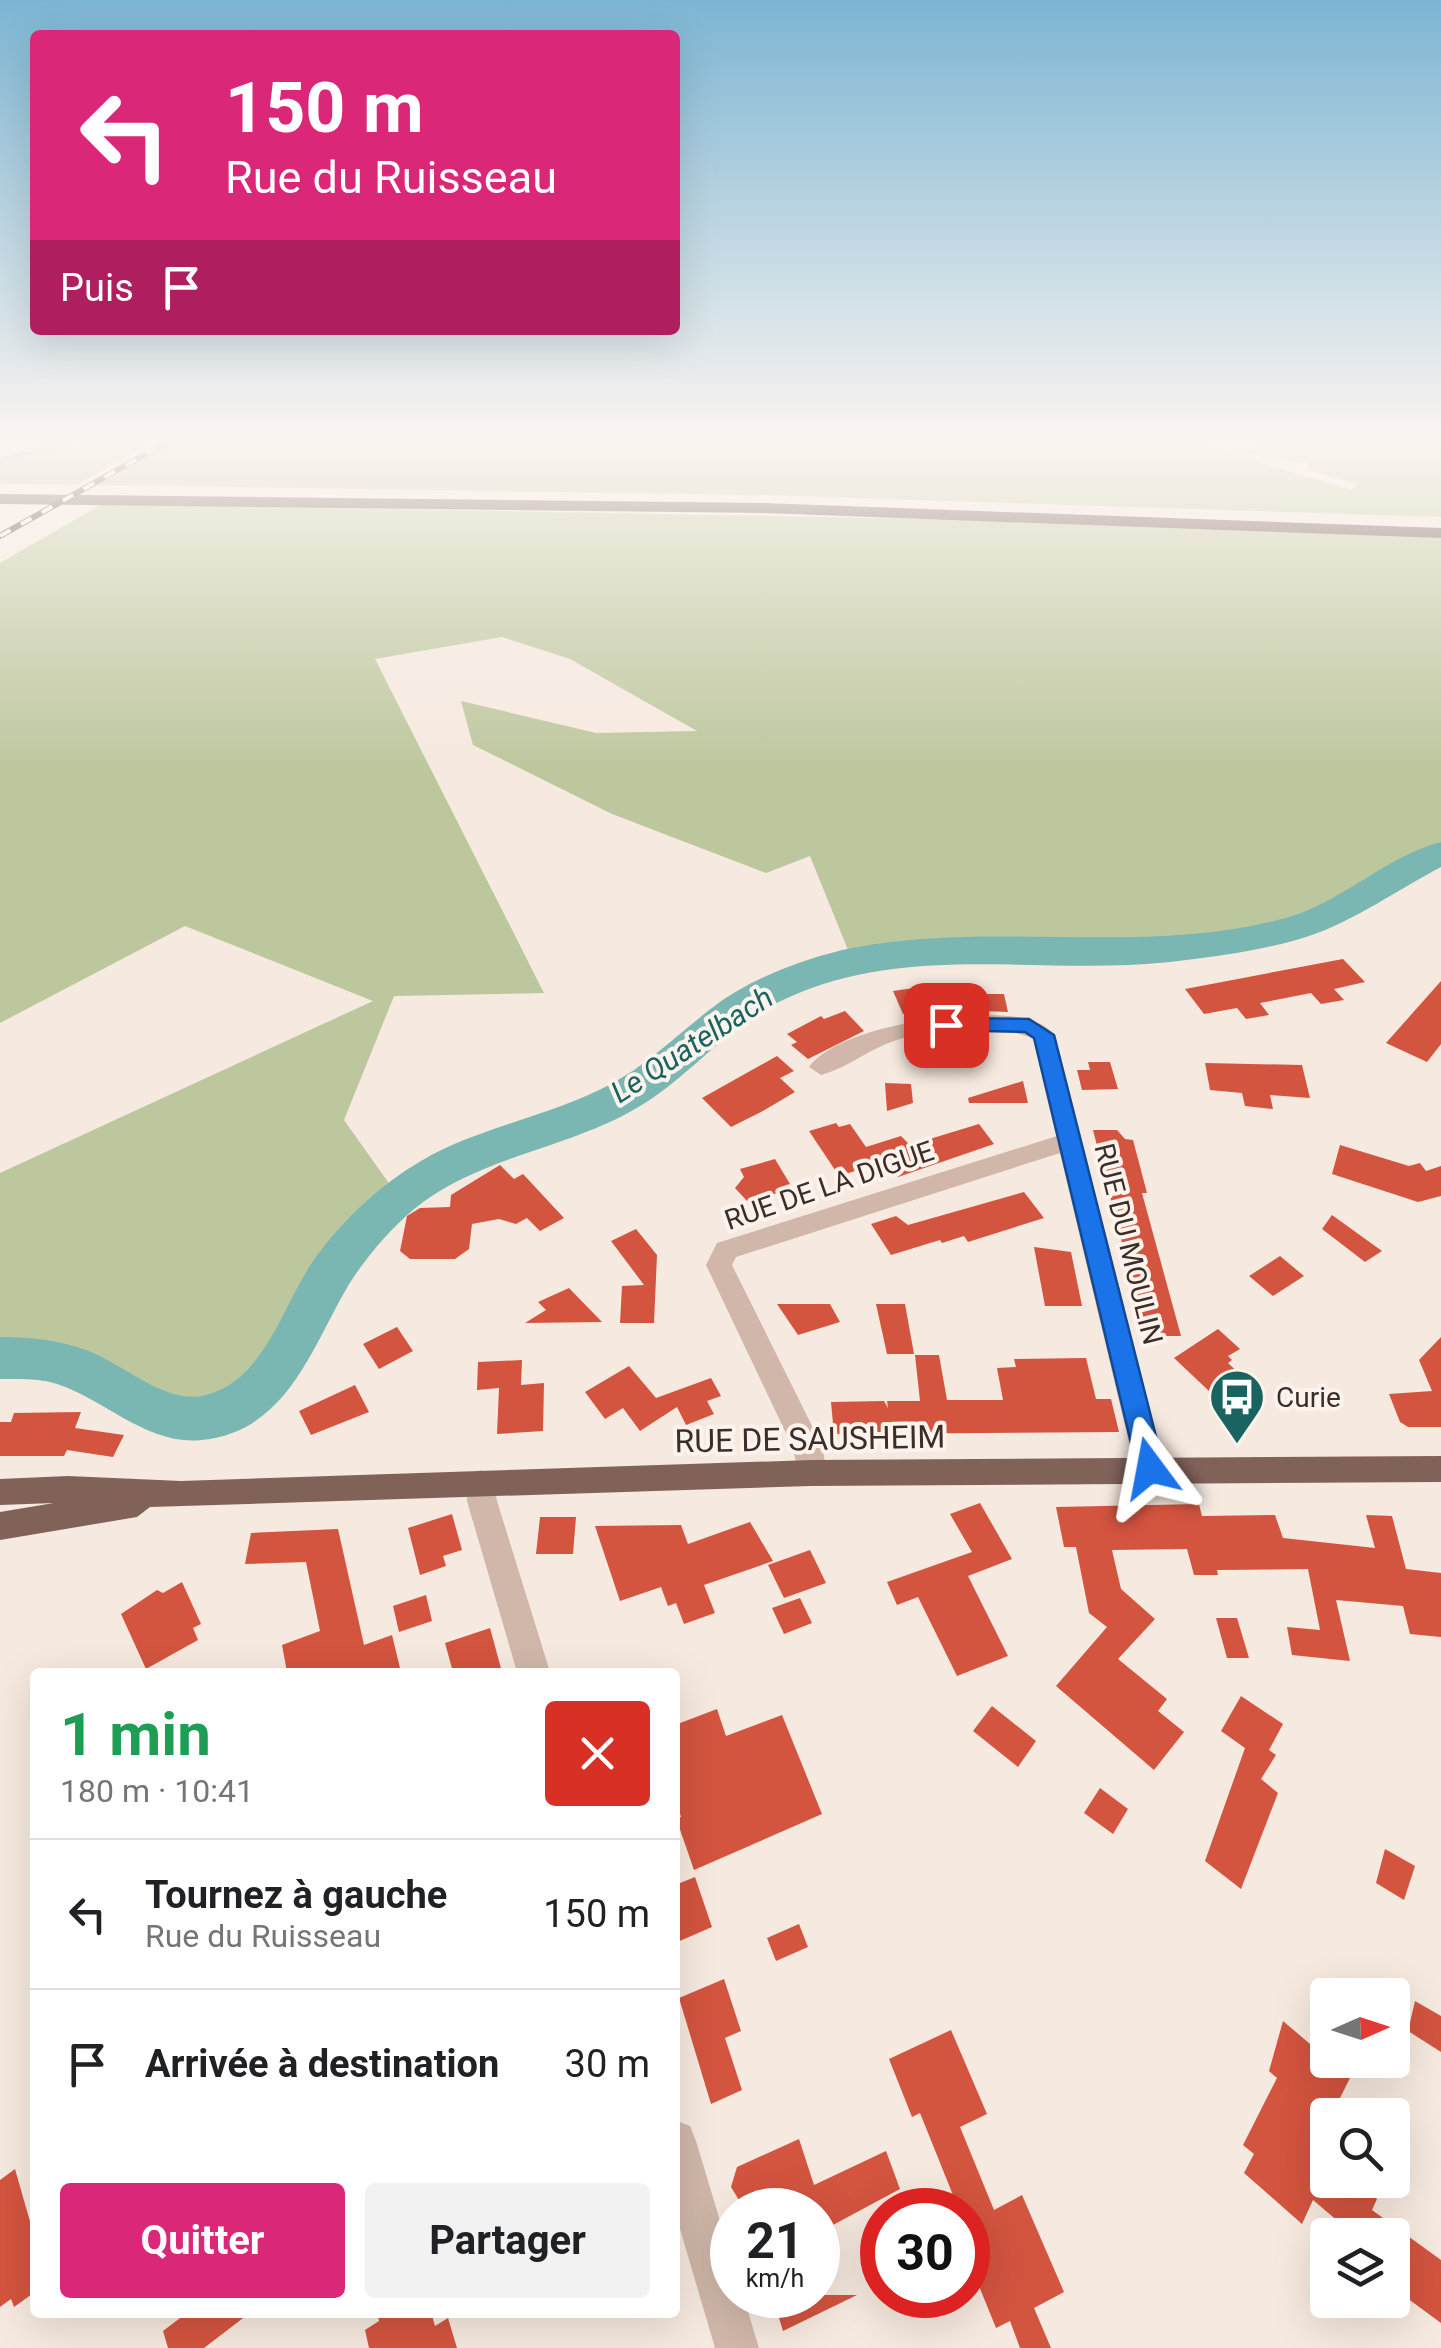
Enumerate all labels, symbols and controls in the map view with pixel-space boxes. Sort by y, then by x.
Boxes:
text: 150 m [225,67,424,149]
icon: left [60,70,190,200]
text: Rue du Ruisseau [225,151,557,204]
icon: arrive [154,260,209,315]
text: Puis [60,266,134,310]
water label: Le Quatelbach [604,979,779,1110]
pin [904,983,989,1068]
icon: arrive [919,998,974,1053]
street label: RUE DE LA DIGUE [720,1134,938,1237]
street label: RUE DU MOULIN [1088,1140,1169,1348]
bus stop icon: Curie [1207,1367,1267,1446]
place label: Curie [1276,1381,1341,1414]
position arrow [1098,1416,1202,1520]
street label: RUE DE SAUSHEIM [674,1418,946,1460]
text: 1 min [60,1699,211,1770]
button: close [545,1701,650,1806]
text: 180 m · 10:41 [60,1772,254,1810]
text: Tournez à gauche [145,1873,447,1917]
icon: left [60,1887,115,1942]
text: 150 m [543,1892,650,1936]
text: Rue du Ruisseau [145,1917,381,1955]
north arrow [1310,1978,1410,2078]
map controls [1310,1978,1410,2318]
icon: arrive [60,2037,115,2092]
text: Arrivée à destination [145,2042,499,2086]
text: 30 m [565,2042,650,2086]
button: search [1310,2098,1410,2198]
button: Quitter [60,2183,345,2298]
button: Partager [365,2183,650,2298]
speed limit sign: 30 [860,2188,990,2318]
text: 21 [746,2212,804,2270]
button: layers [1310,2218,1410,2318]
text: km/h [746,2264,804,2293]

